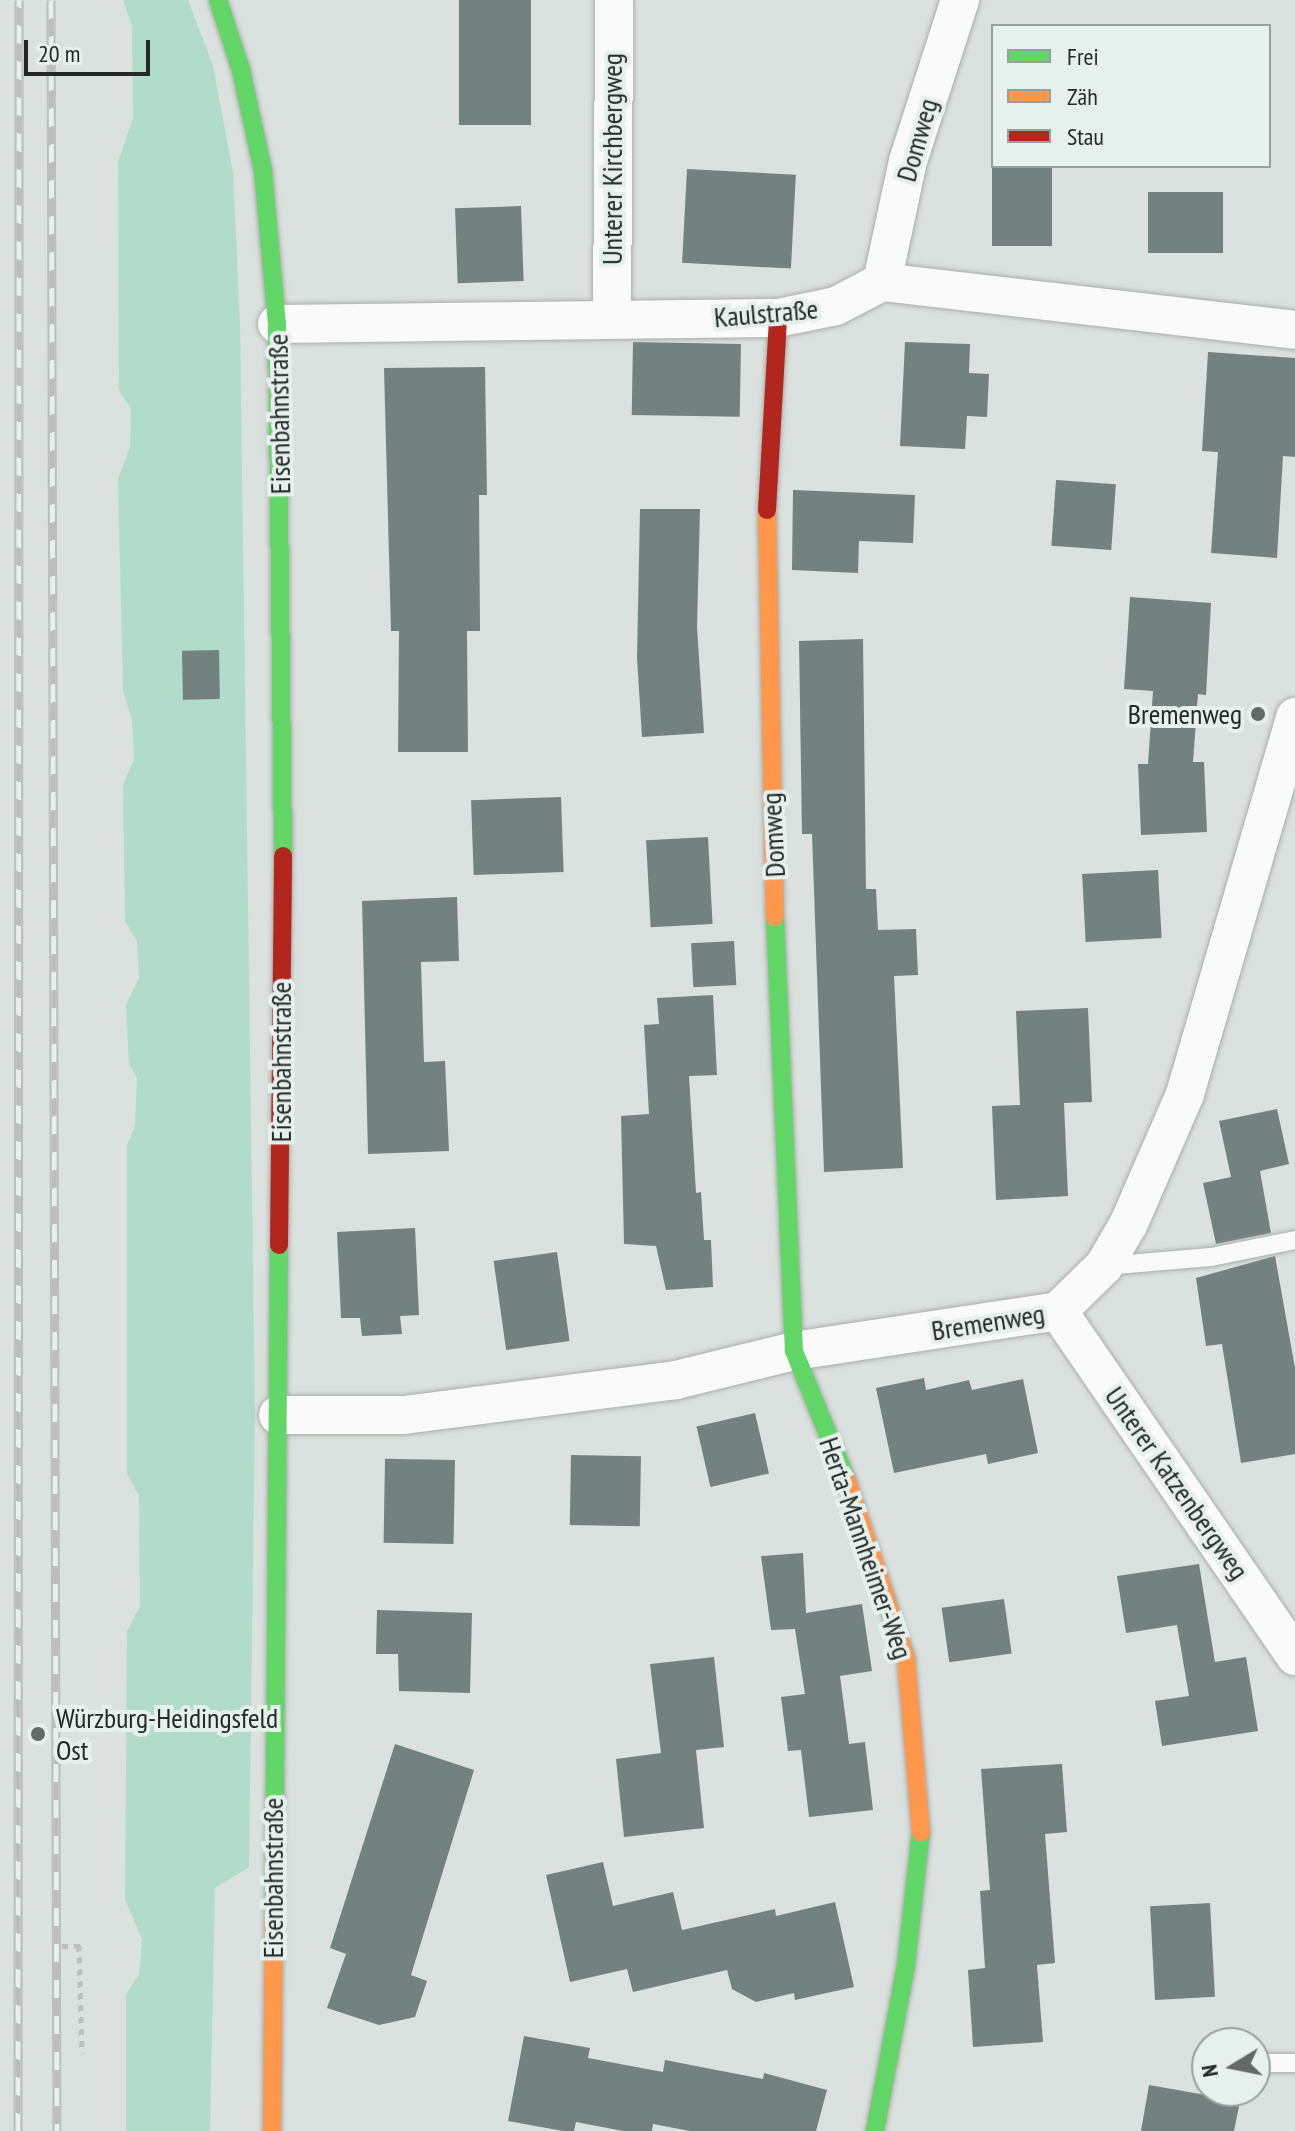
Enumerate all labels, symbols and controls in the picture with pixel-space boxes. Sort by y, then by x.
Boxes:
scale bar [28,24,154,74]
legend [991,24,1271,168]
text: 20 m [38,38,80,69]
text: Frei [1067,41,1099,72]
street label: Unterer Kirchbergweg [595,53,629,265]
text: Zäh [1067,81,1098,112]
street label: Domweg [889,95,945,185]
text: Stau [1067,121,1104,152]
street label: Kaulstraße [713,292,819,334]
street label: Eisenbahnstraße [261,333,297,495]
place label: Bremenweg [1128,697,1242,731]
marker: Bremenweg [1249,705,1267,723]
street label: Domweg [754,792,792,878]
street label: Eisenbahnstraße [264,982,298,1142]
street label: Bremenweg [929,1296,1047,1348]
street label: Unterer Katzenbergweg [1098,1380,1256,1586]
street label: Herta-Mannheimer-Weg [812,1433,920,1663]
place label: Würzburg-Heidingsfeld Ost [56,1701,278,1767]
marker: Würzburg-Heidingsfeld Ost [27,1723,49,1745]
street label: Eisenbahnstraße [256,1798,290,1958]
north arrow [1191,2027,1271,2107]
text: N [1195,2063,1224,2079]

